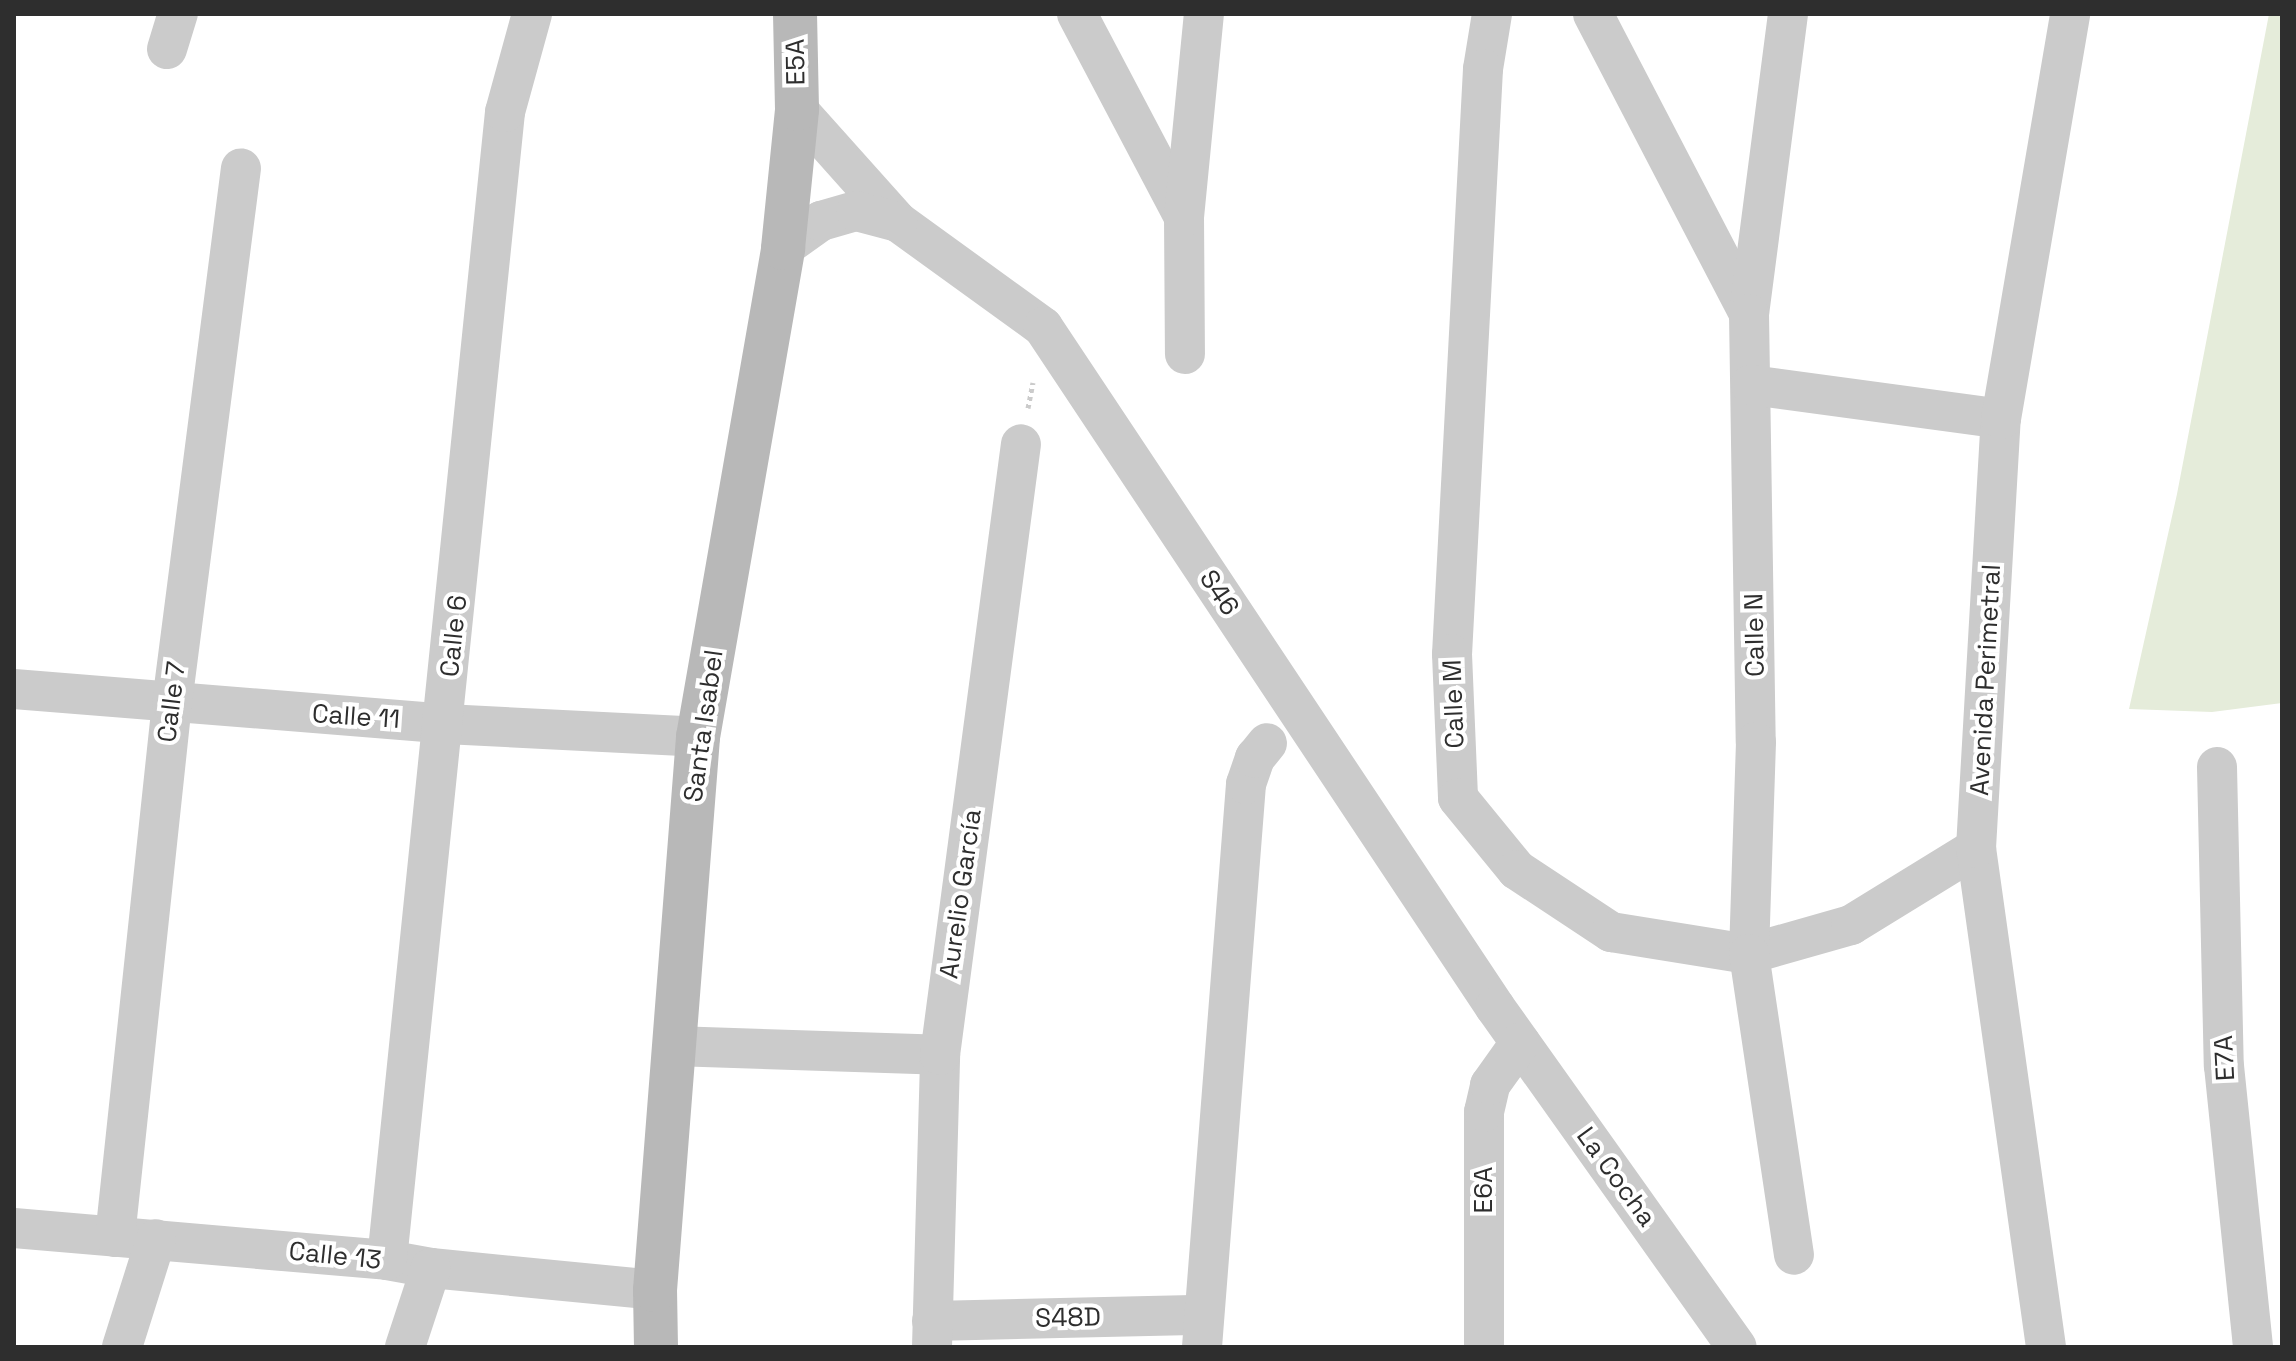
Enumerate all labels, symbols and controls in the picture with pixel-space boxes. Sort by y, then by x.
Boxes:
street label: E5A [780,38,812,86]
street label: Avenida Perimetral [1964,563,2008,797]
street label: S46 [1193,564,1245,622]
street label: Calle 6 [434,593,474,679]
street label: Calle N [1739,593,1771,677]
street label: Santa Isabel [678,648,730,804]
street label: Calle M [1437,659,1471,749]
street label: Calle 7 [152,660,192,744]
street label: Calle 11 [311,698,401,736]
street label: Aurelio García [934,807,988,981]
street label: E7A [2208,1034,2242,1082]
street label: La Cocha [1570,1121,1662,1233]
street label: E6A [1468,1167,1500,1213]
street label: Calle 13 [287,1236,383,1276]
street label: S48D [1035,1302,1101,1334]

